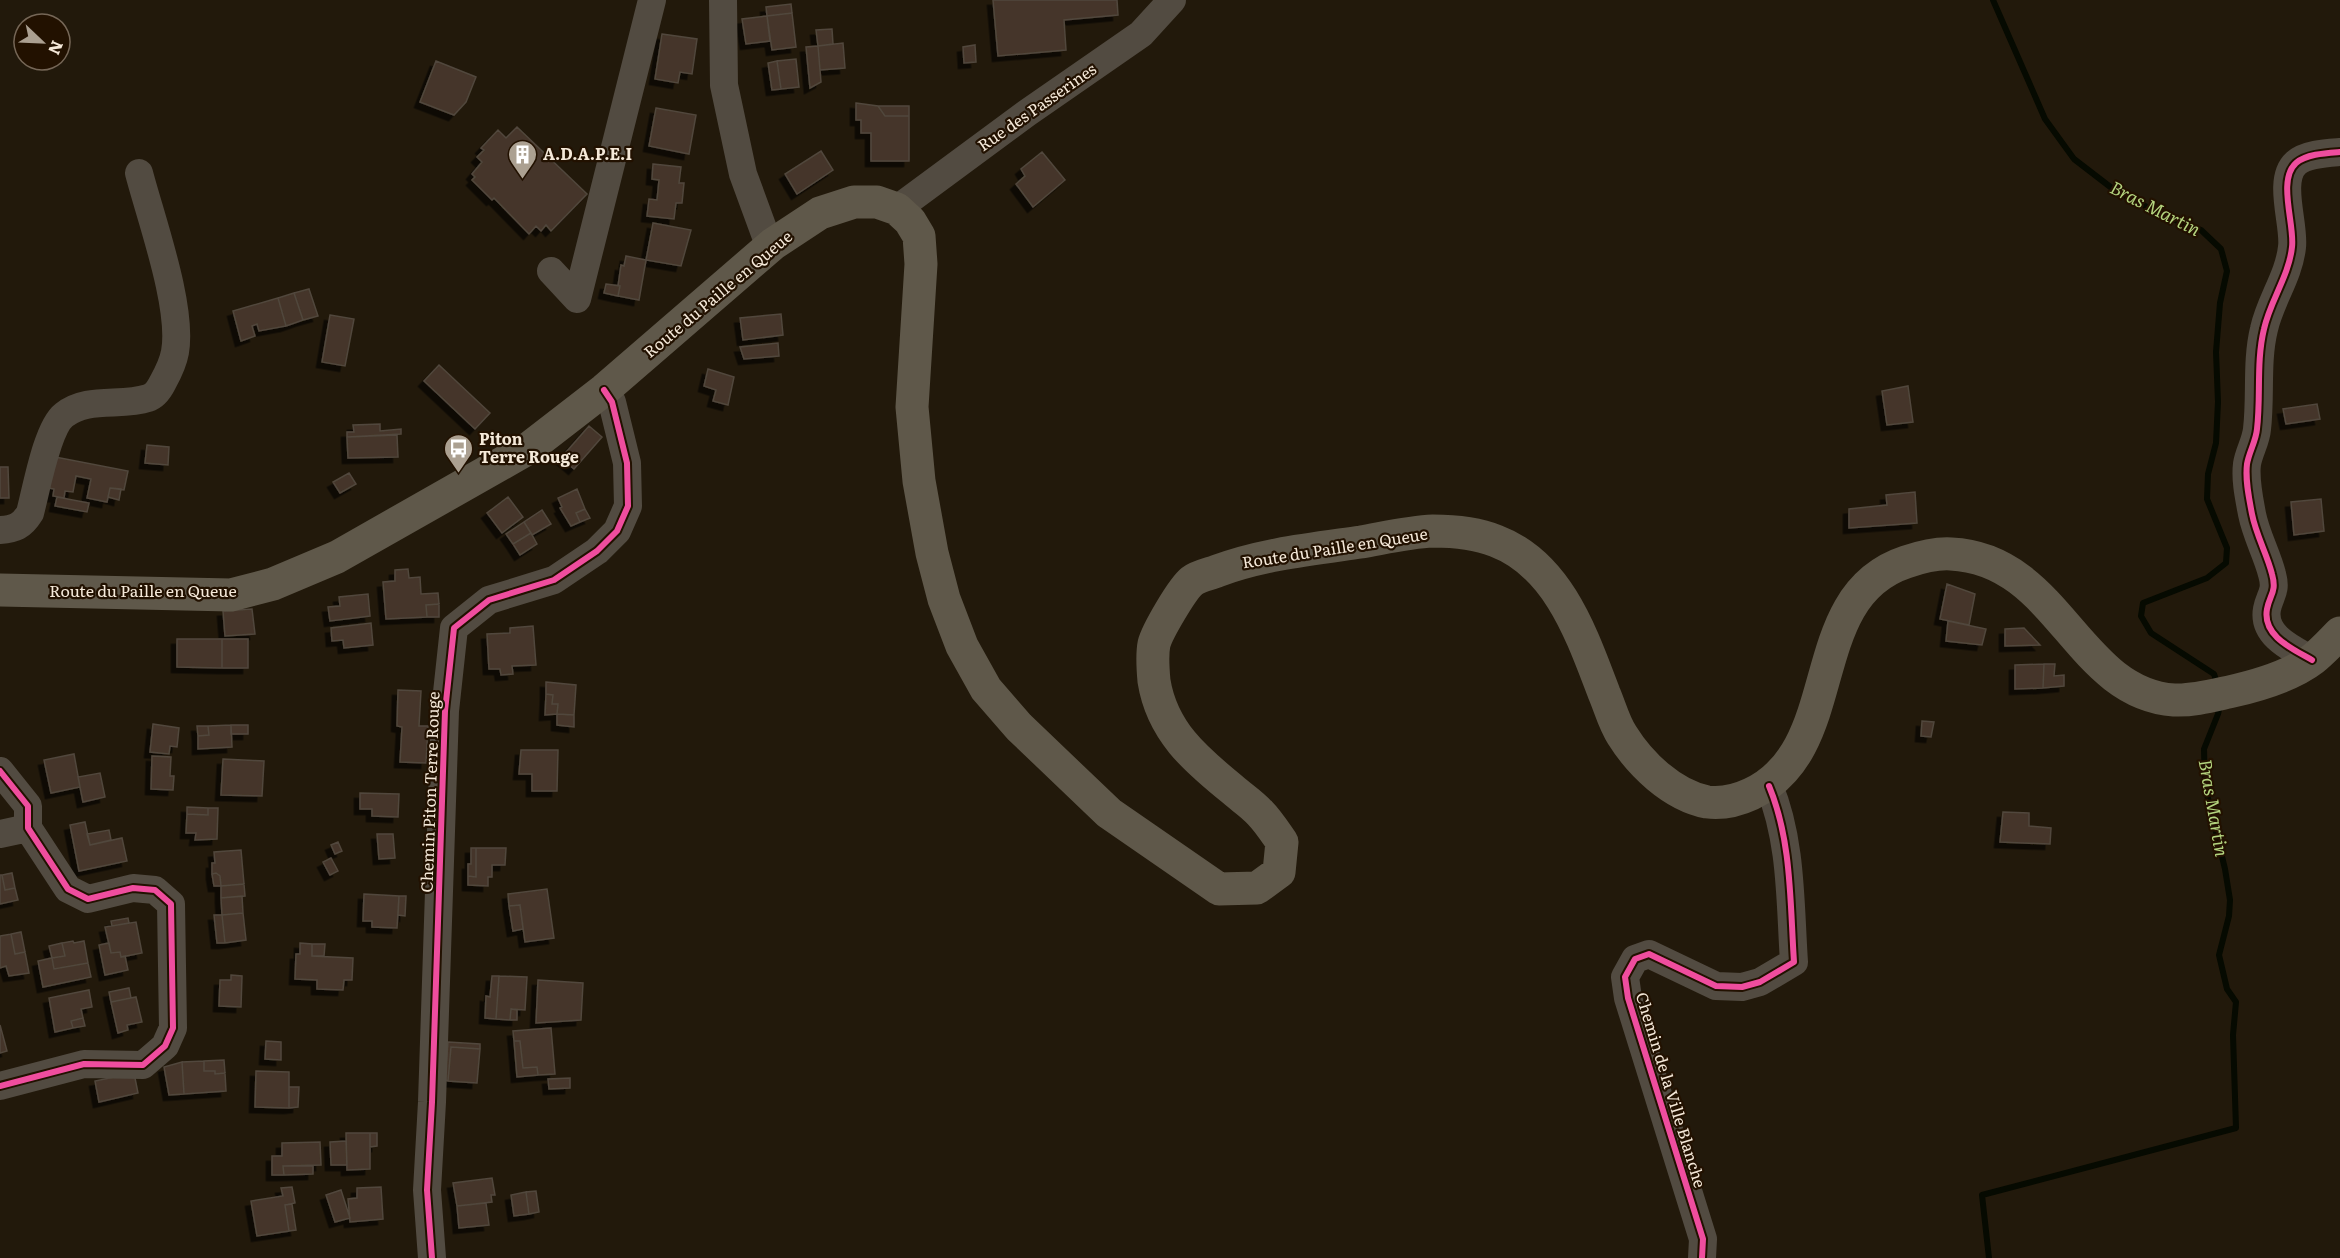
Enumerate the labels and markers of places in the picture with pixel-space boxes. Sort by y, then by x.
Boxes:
building icon: A.D.A.P.E.I [506,138,538,180]
place label: A.D.A.P.E.I [543,141,632,165]
place label: Piton Terre Rouge [479,426,579,468]
bus stop icon: Piton Terre Rouge [442,432,474,474]

